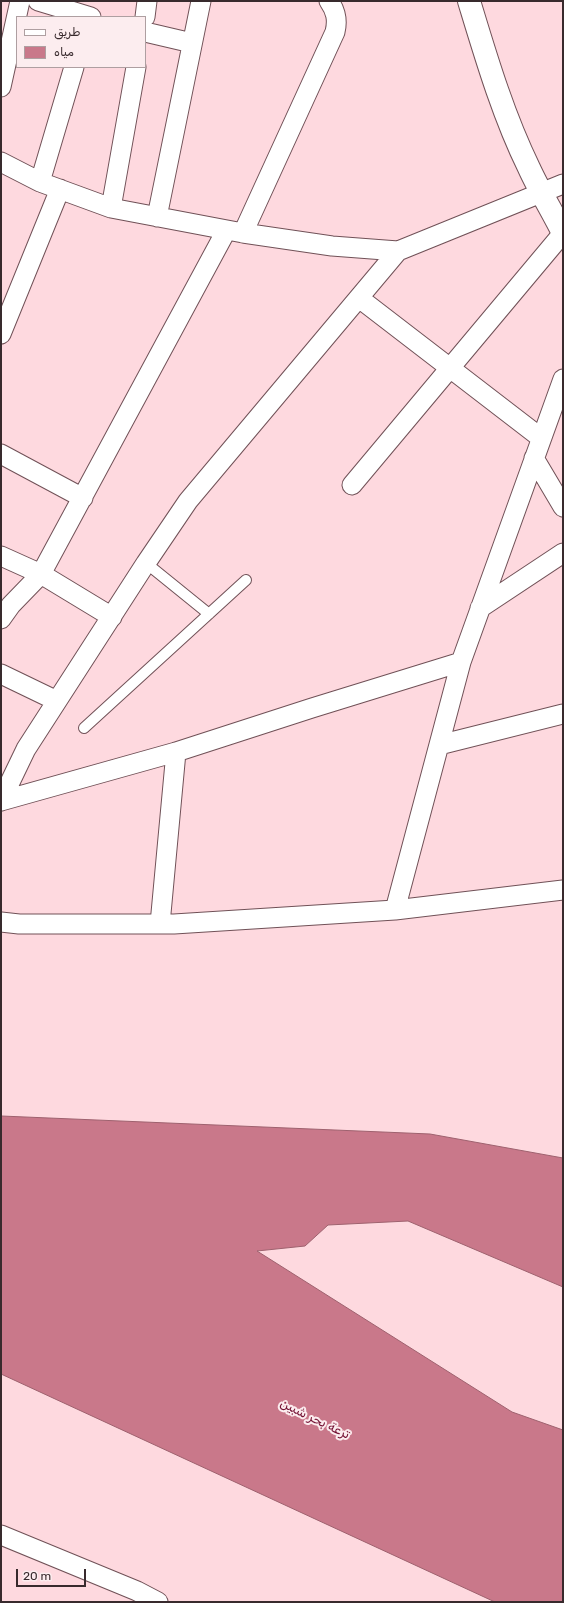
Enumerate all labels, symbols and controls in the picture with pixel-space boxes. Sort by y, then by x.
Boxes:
legend [16,16,146,68]
text: طريق [54,25,80,39]
text: مياه [54,45,74,59]
water label: ترعة بحر شبين [278,1395,352,1443]
scale bar [18,1561,88,1587]
text: 20 m [23,1569,51,1583]

